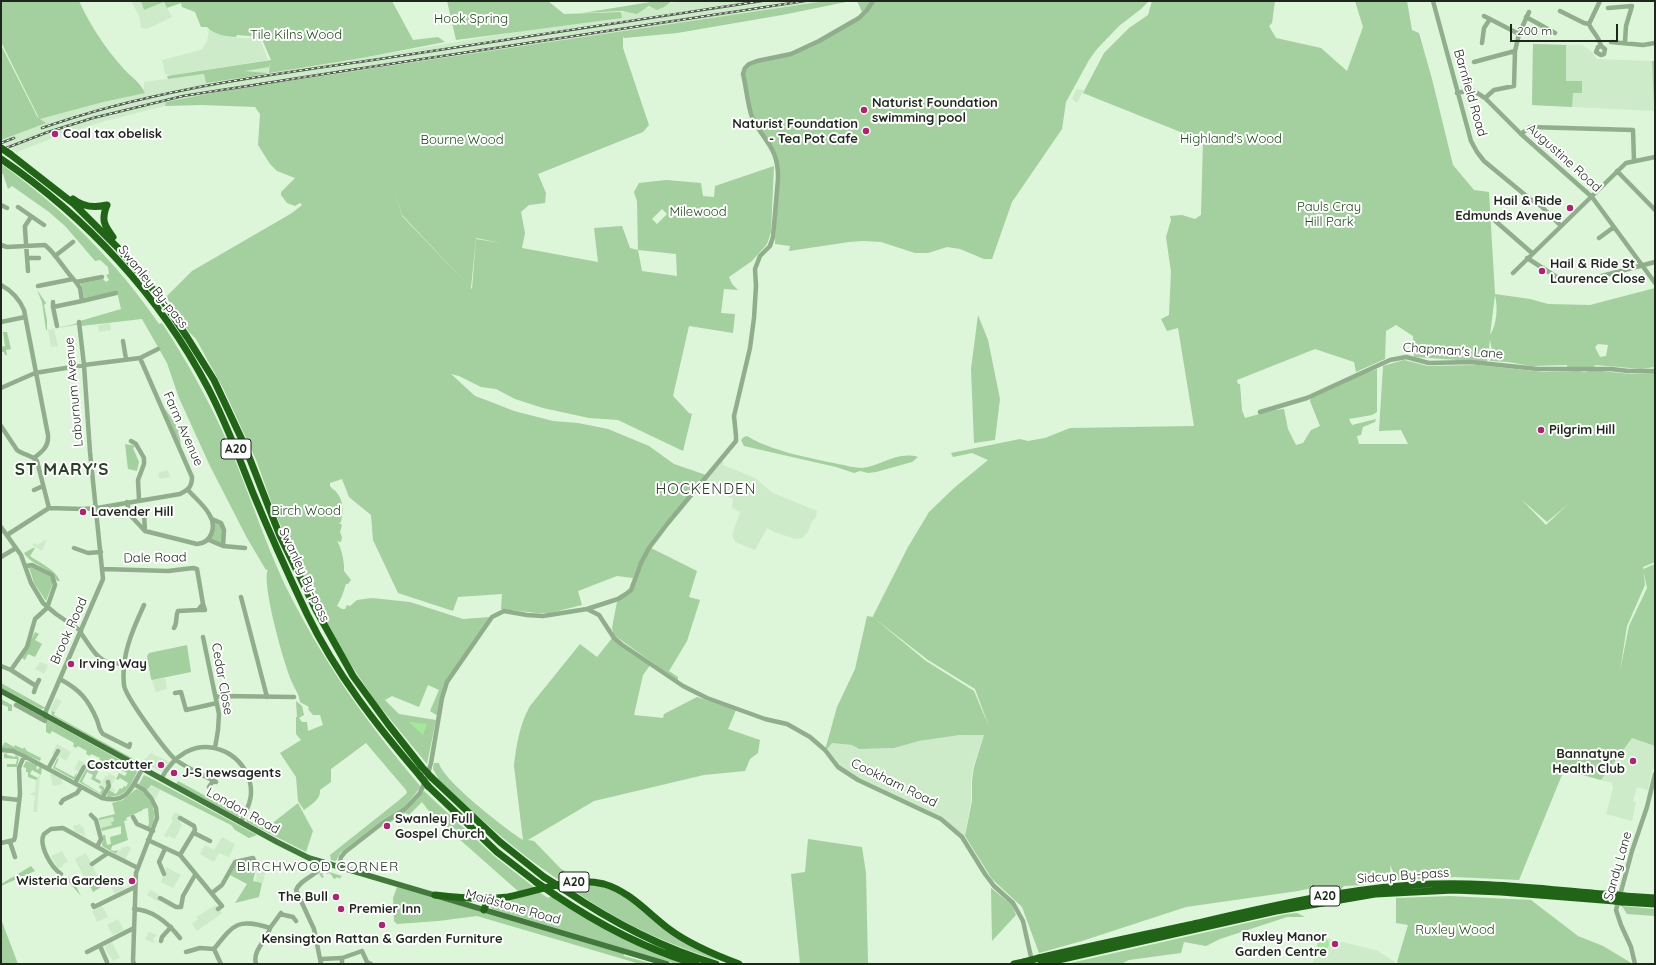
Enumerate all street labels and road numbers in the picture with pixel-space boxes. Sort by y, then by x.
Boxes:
street label: Barnfield Road [1450,48,1490,138]
street label: Augustine Road [1524,120,1604,196]
street label: Swanley By-pass [115,242,191,332]
street label: Laburnum Avenue [61,337,87,447]
street label: Chapman's Lane [1402,340,1504,362]
street label: Farm Avenue [160,389,206,469]
road number: A20 [221,439,251,459]
street label: Swanley By-pass [275,525,333,625]
street label: Dale Road [123,550,187,566]
street label: Brook Road [47,595,91,667]
street label: Cedar Close [208,642,236,716]
street label: Cookham Road [848,755,940,811]
street label: London Road [204,784,282,838]
street label: Sandy Lane [1601,830,1635,902]
street label: Sidcup By-pass [1356,865,1450,887]
road number: A20 [559,872,589,892]
street label: Maidstone Road [464,886,562,928]
road number: A20 [1310,886,1340,906]

